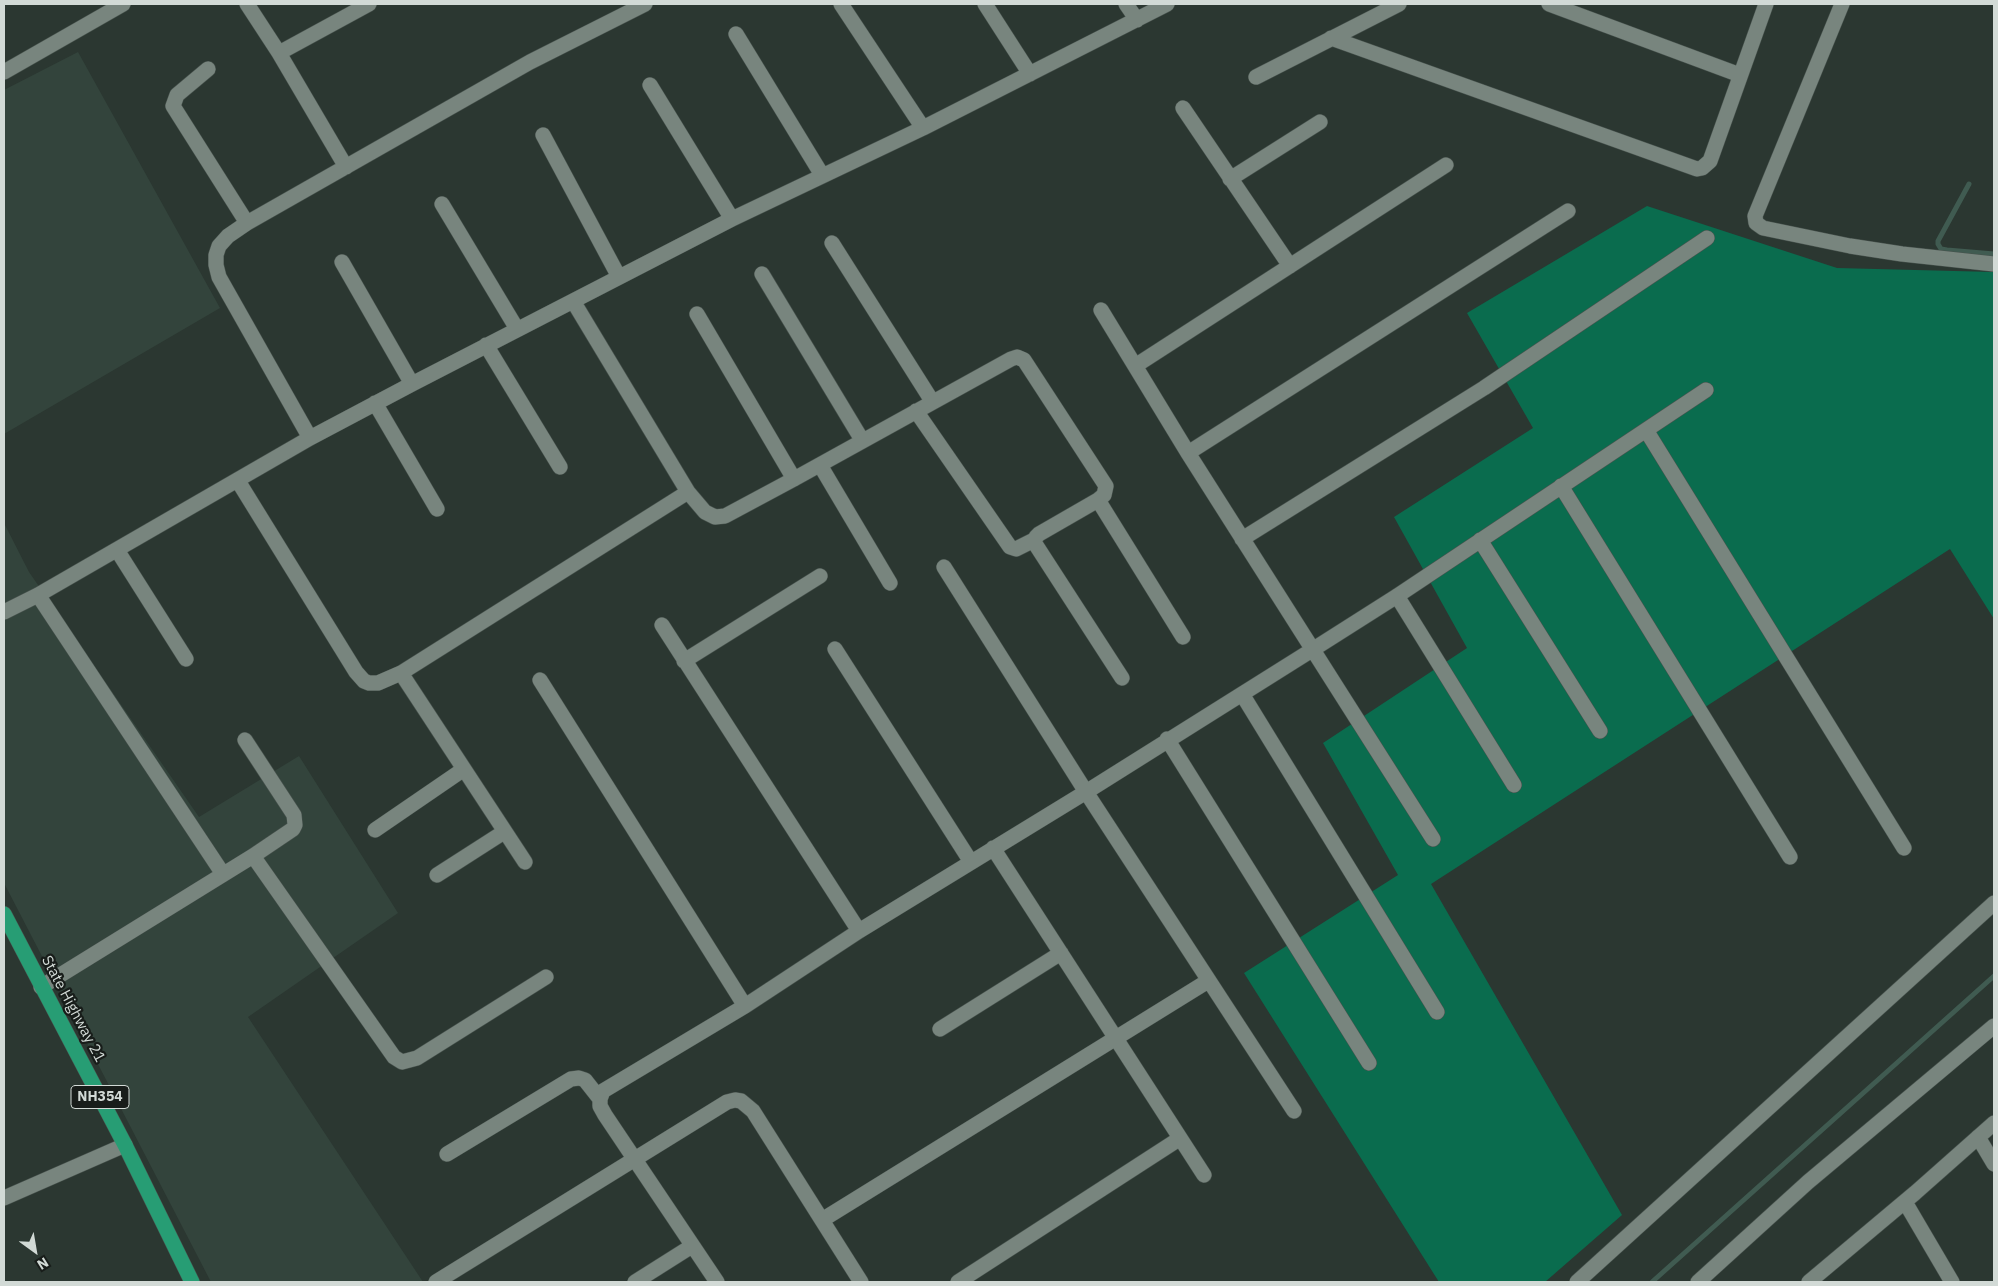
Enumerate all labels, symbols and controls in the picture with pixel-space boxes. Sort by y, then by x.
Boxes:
street label: State Highway 21 [37,953,109,1065]
road number: NH354 [71,1086,129,1108]
north arrow [10,1226,60,1276]
text: N [34,1253,52,1274]

